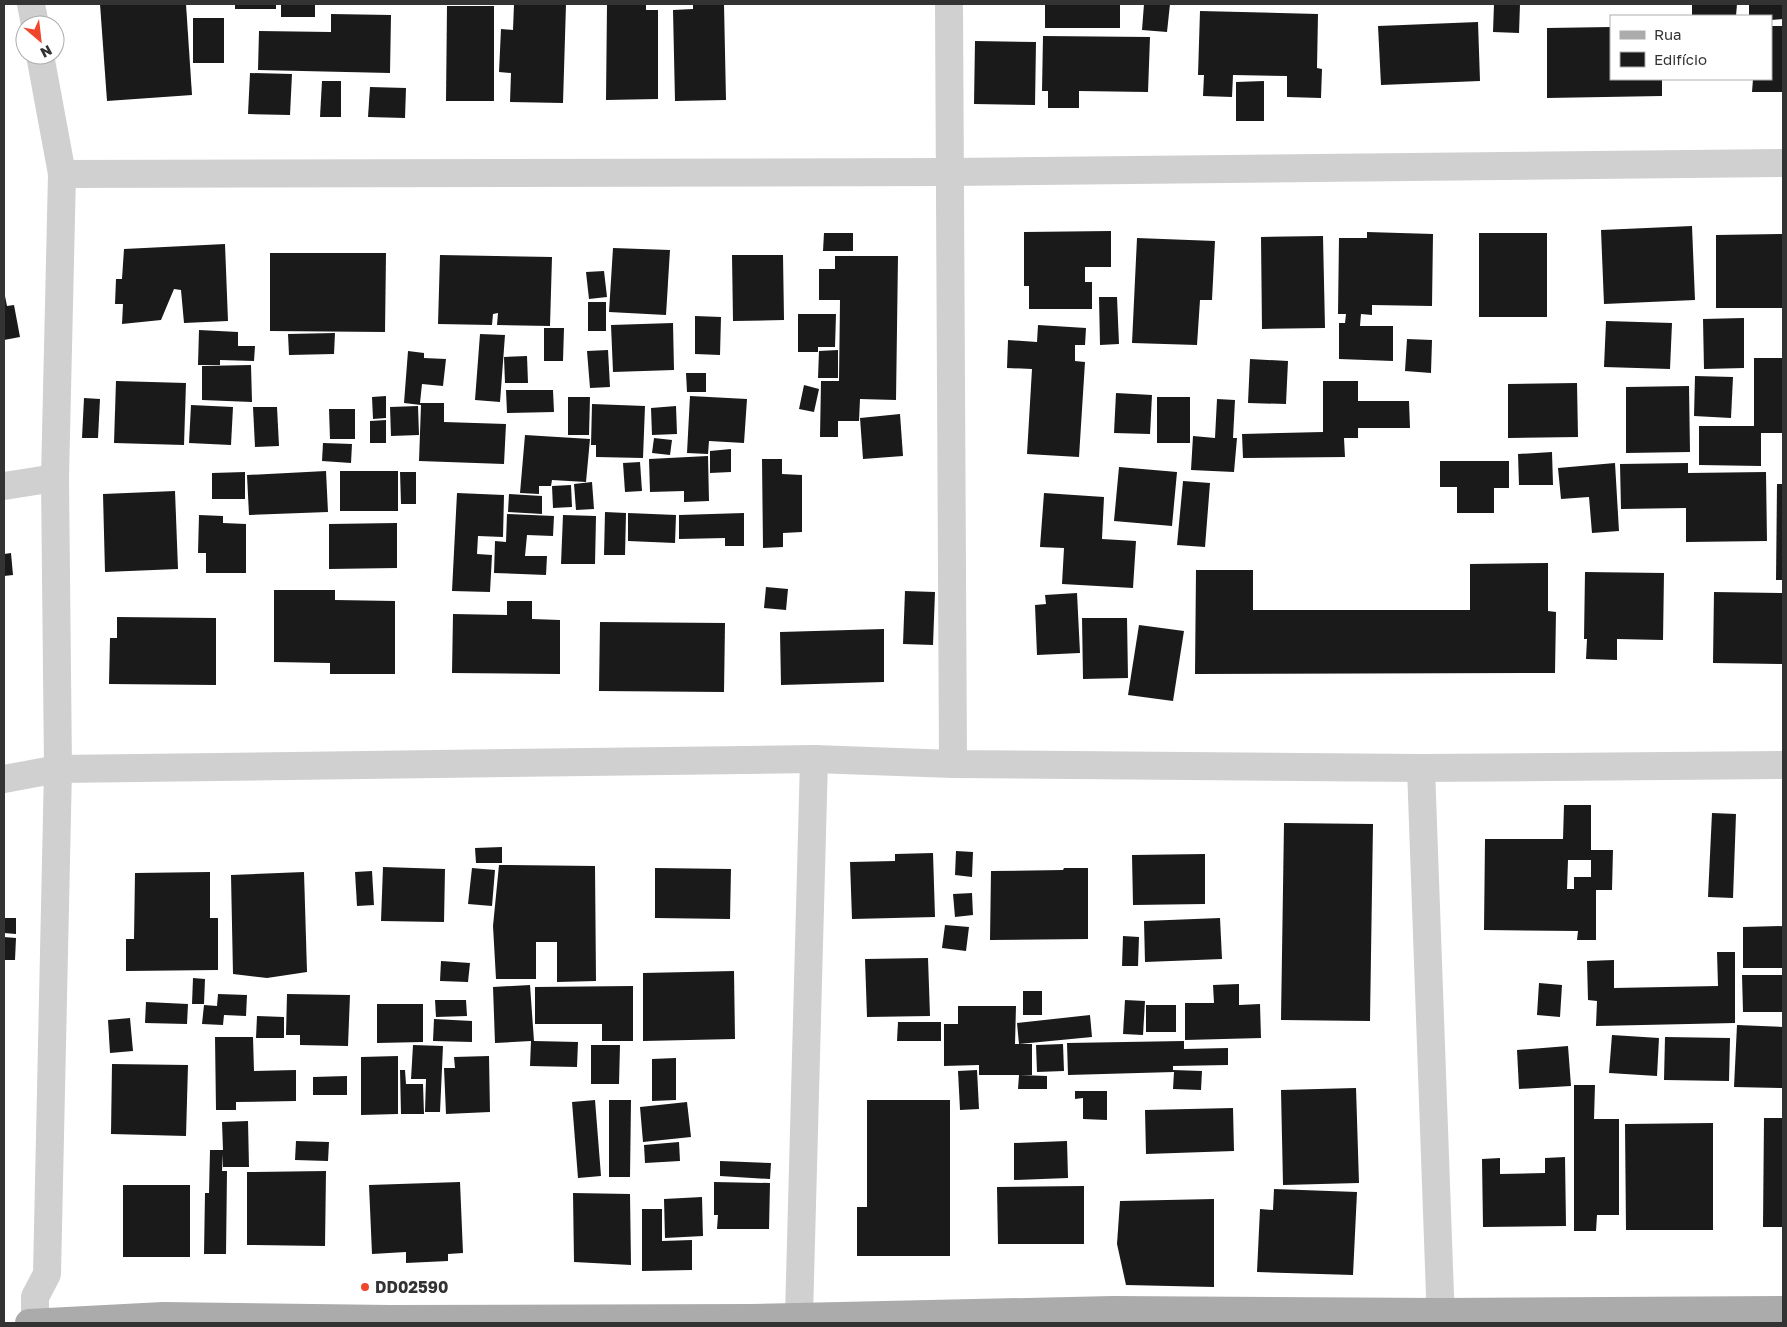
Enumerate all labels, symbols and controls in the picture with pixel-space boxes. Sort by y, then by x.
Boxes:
north arrow [15,15,65,65]
legend [1610,15,1772,80]
text: Rua [1654,25,1681,43]
text: N [38,42,55,62]
text: Edifício [1654,50,1707,68]
place label: DD02590 [375,1277,448,1297]
marker: DD02590 [359,1281,371,1293]

